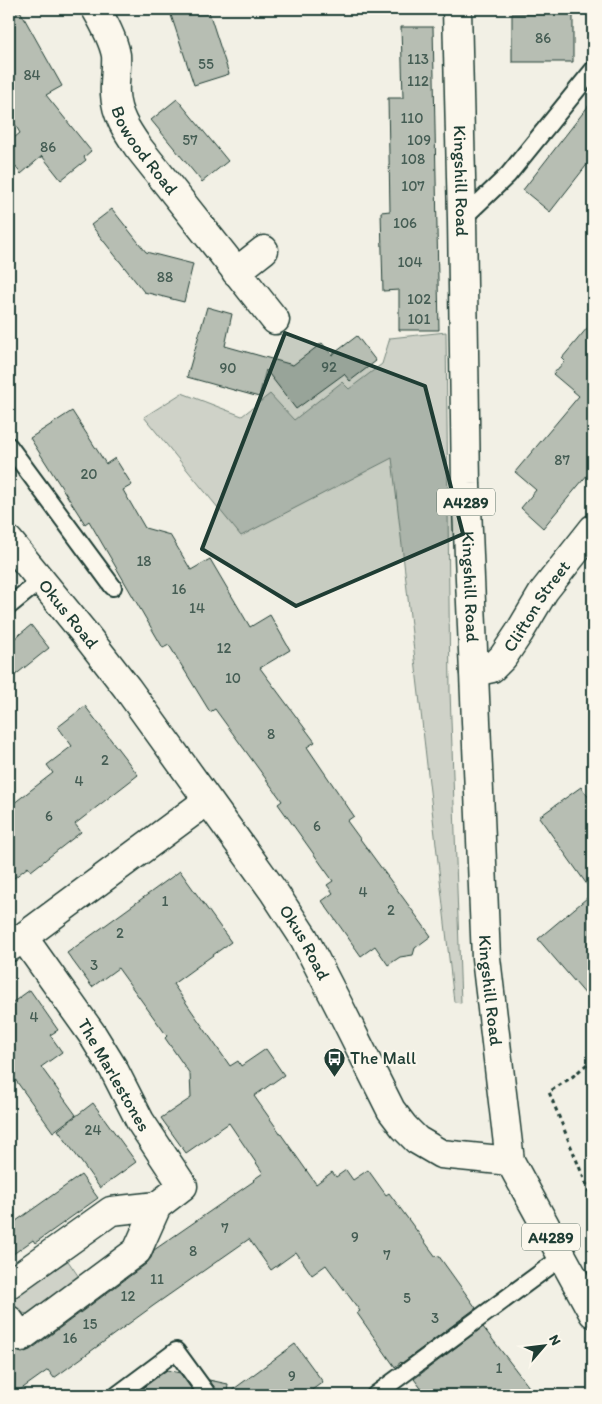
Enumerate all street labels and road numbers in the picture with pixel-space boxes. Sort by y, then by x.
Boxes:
street label: Bowood Road [106,103,183,199]
street label: Kingshill Road [449,125,473,237]
road number: A4289 [437,488,495,516]
street label: Kingshill Road [457,531,484,643]
street label: Clifton Street [498,556,575,656]
street label: Okus Road [34,574,103,653]
street label: Okus Road [274,900,335,984]
street label: Kingshill Road [474,934,507,1047]
street label: The Marlestones [73,1014,155,1136]
road number: A4289 [522,1224,580,1250]

